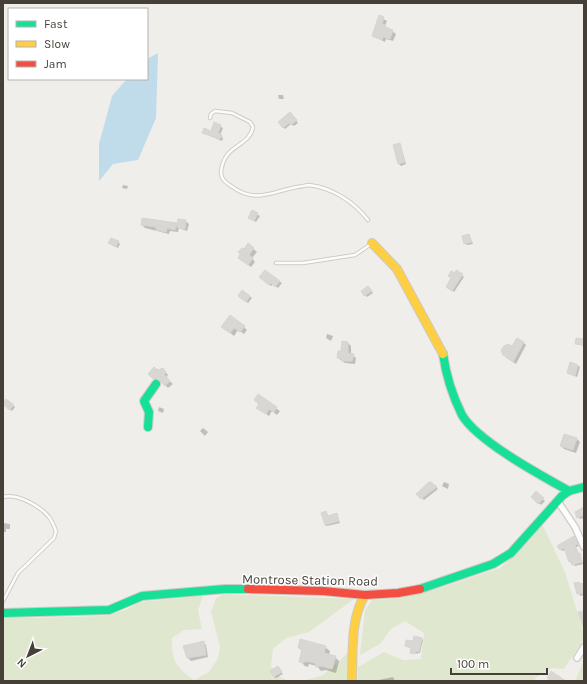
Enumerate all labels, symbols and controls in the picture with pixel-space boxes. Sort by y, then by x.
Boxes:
legend [8,8,148,80]
text: Fast [44,17,68,31]
text: Slow [44,37,70,51]
text: Jam [44,57,67,71]
street label: Montrose Station Road [242,571,378,589]
north arrow [8,636,48,676]
scale bar [451,650,547,676]
text: N [14,656,29,671]
text: 100 m [457,657,489,671]

